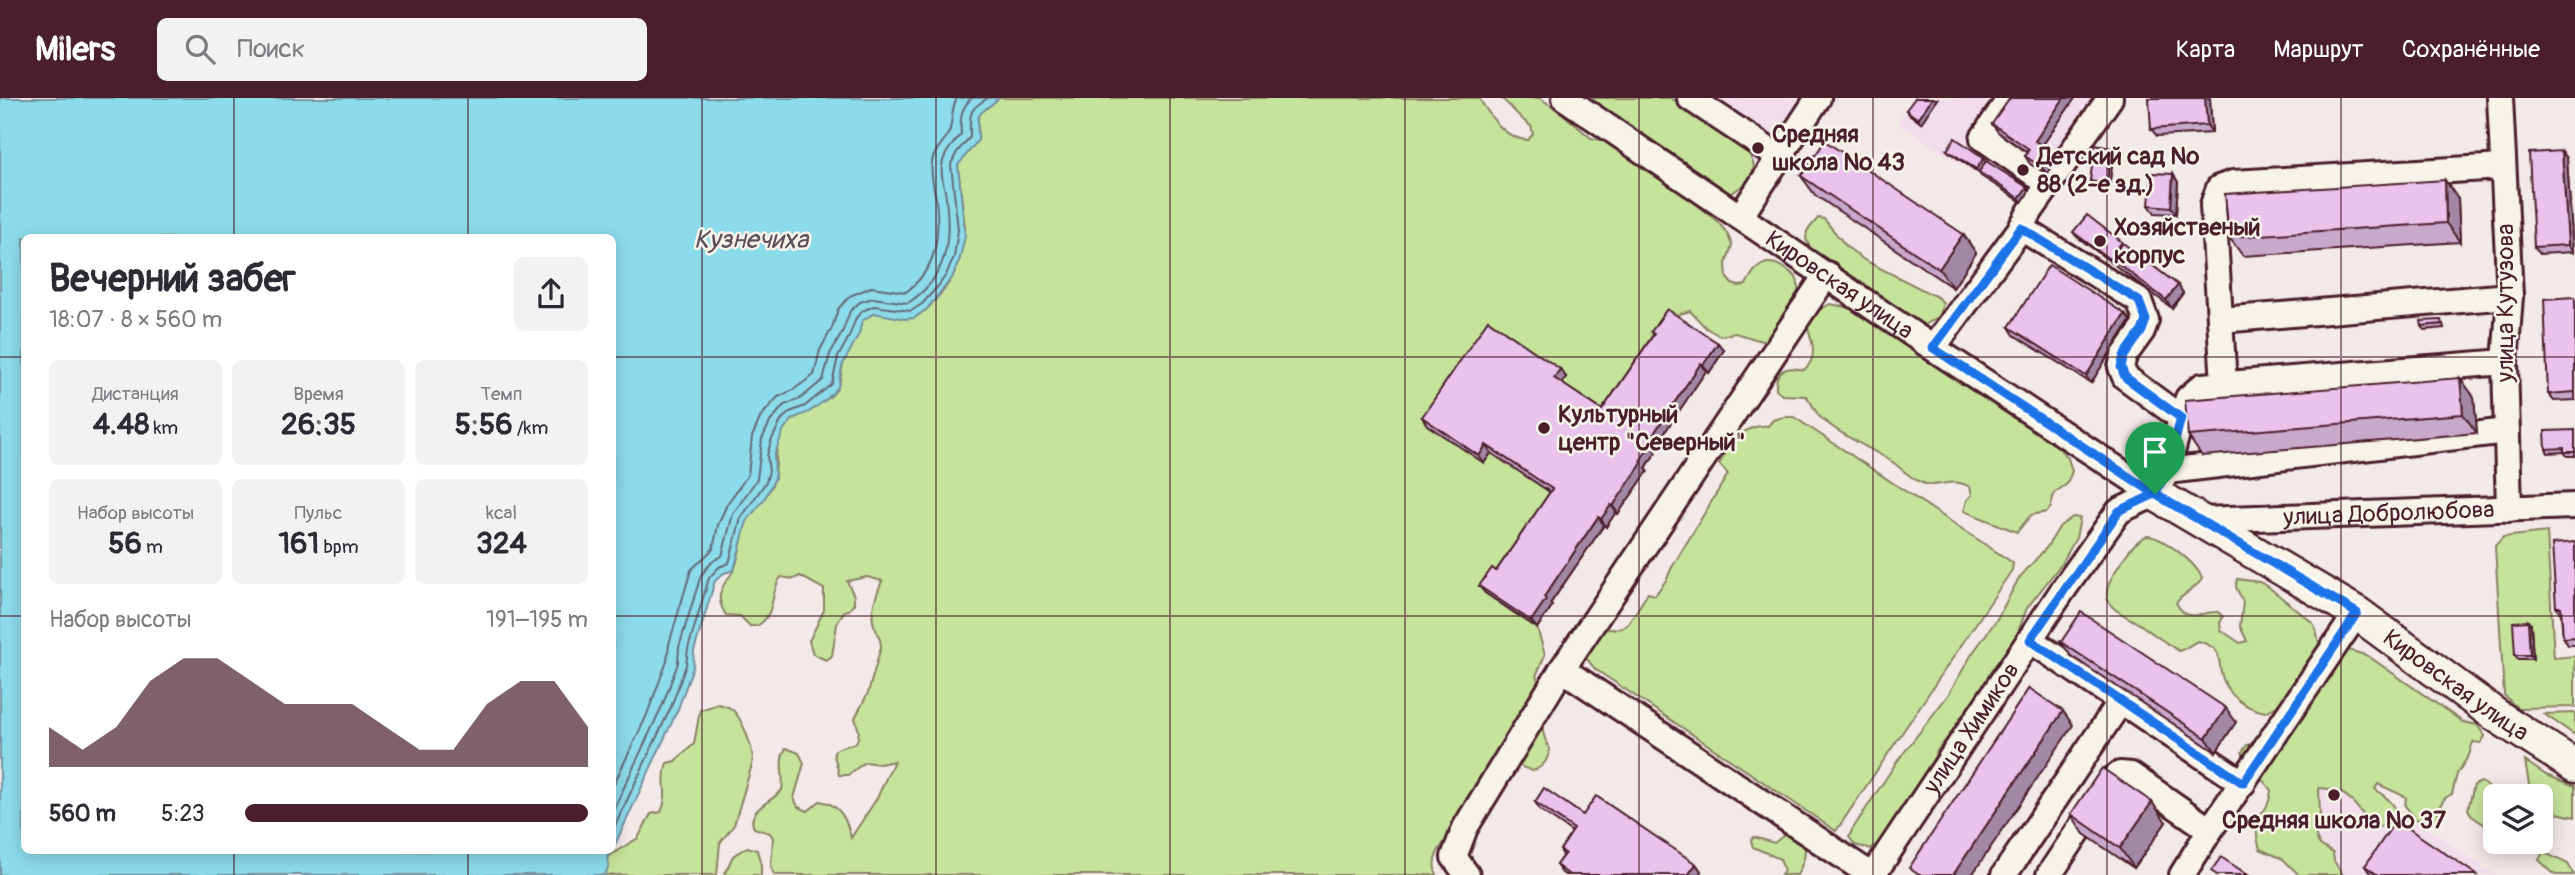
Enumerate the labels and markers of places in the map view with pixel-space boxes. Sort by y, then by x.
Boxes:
place label: Средняя школа № 43 [1772,120,1905,177]
marker: Средняя школа № 43 [1750,140,1766,156]
place label: Детский сад № 88 (2-е зд.) [2035,142,2199,199]
marker: Детский сад № 88 (2-е зд.) [2015,162,2031,178]
place label: Хозяйственый корпус [2114,213,2260,270]
marker: Хозяйственый корпус [2092,233,2108,249]
place label: Культурный центр "Северный" [1558,400,1745,457]
marker: Культурный центр "Северный" [1536,420,1552,436]
pin [2125,422,2185,494]
marker: Средняя школа № 37 [2326,787,2342,803]
place label: Средняя школа № 37 [2222,806,2446,835]

